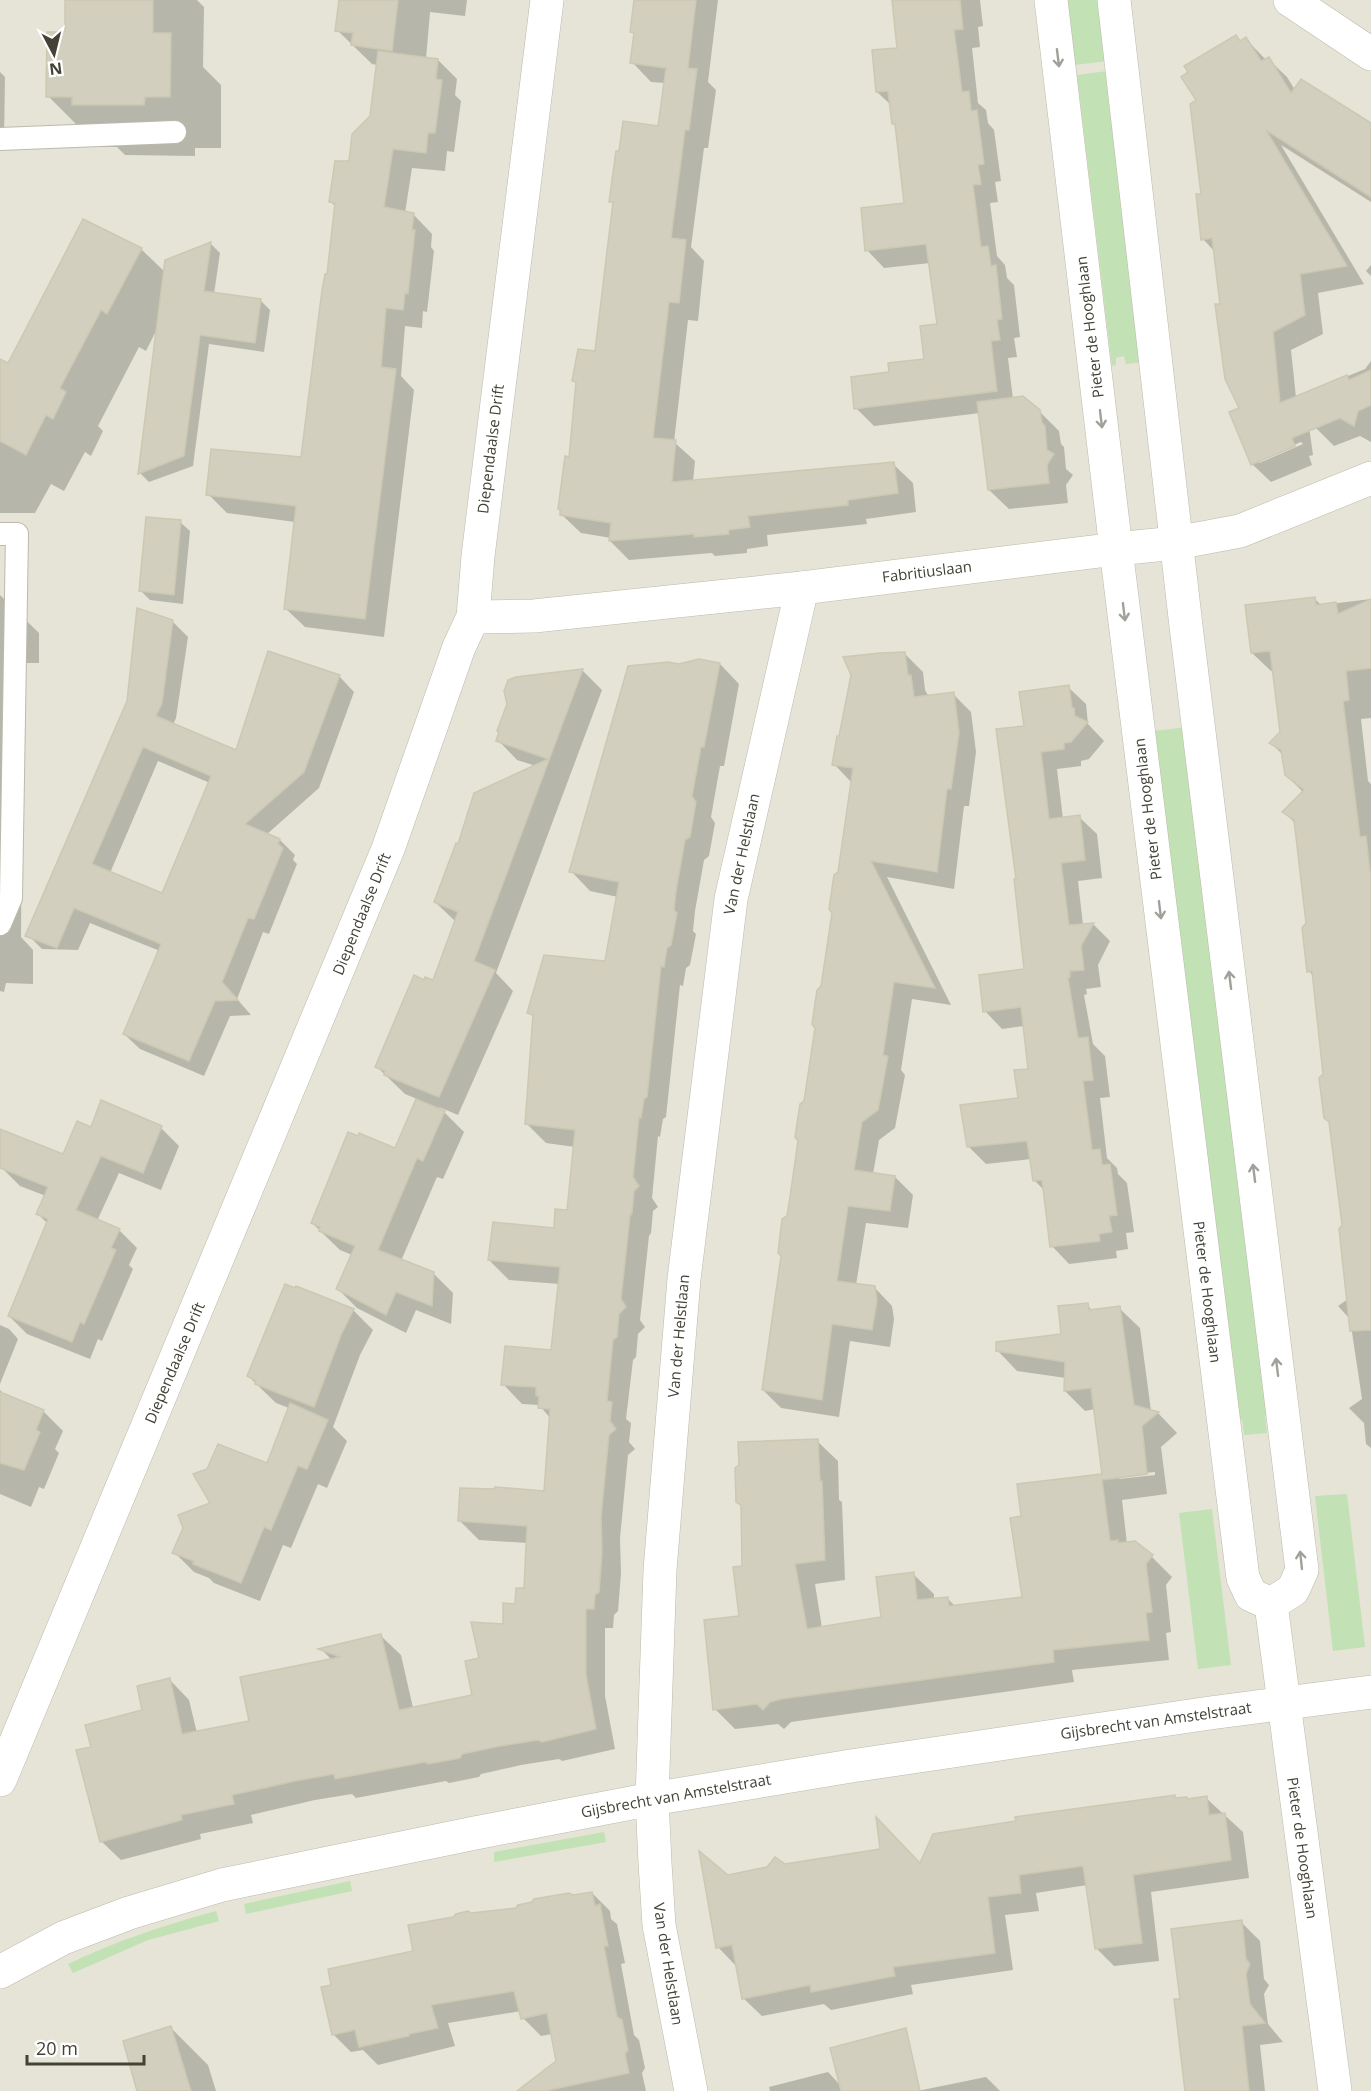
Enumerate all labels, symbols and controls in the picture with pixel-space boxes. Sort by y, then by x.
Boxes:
north arrow [24,24,84,84]
one-way arrow [1053,48,1064,68]
text: N [48,57,64,81]
street label: Pieter de Hooghlaan [1070,255,1108,399]
street label: Diependaalse Drift [472,383,508,515]
one-way arrow [1096,408,1107,428]
street label: Fabritiuslaan [881,556,973,586]
one-way arrow [1119,602,1130,622]
street label: Pieter de Hooghlaan [1128,737,1166,881]
street label: Van der Helstlaan [718,791,764,916]
street label: Diependaalse Drift [327,850,395,978]
one-way arrow [1155,900,1166,919]
one-way arrow [1224,970,1235,990]
one-way arrow [1248,1164,1259,1183]
street label: Pieter de Hooghlaan [1189,1220,1227,1364]
street label: Van der Helstlaan [663,1274,693,1398]
street label: Diependaalse Drift [139,1299,209,1426]
one-way arrow [1272,1357,1283,1377]
one-way arrow [1295,1551,1306,1571]
street label: Gijsbrecht van Amstelstraat [1059,1697,1253,1743]
street label: Gijsbrecht van Amstelstraat [579,1768,772,1822]
street label: Pieter de Hooghlaan [1283,1776,1323,1920]
street label: Van der Helstlaan [649,1901,689,2026]
scale bar [27,2028,144,2066]
text: 20 m [36,2036,78,2060]

